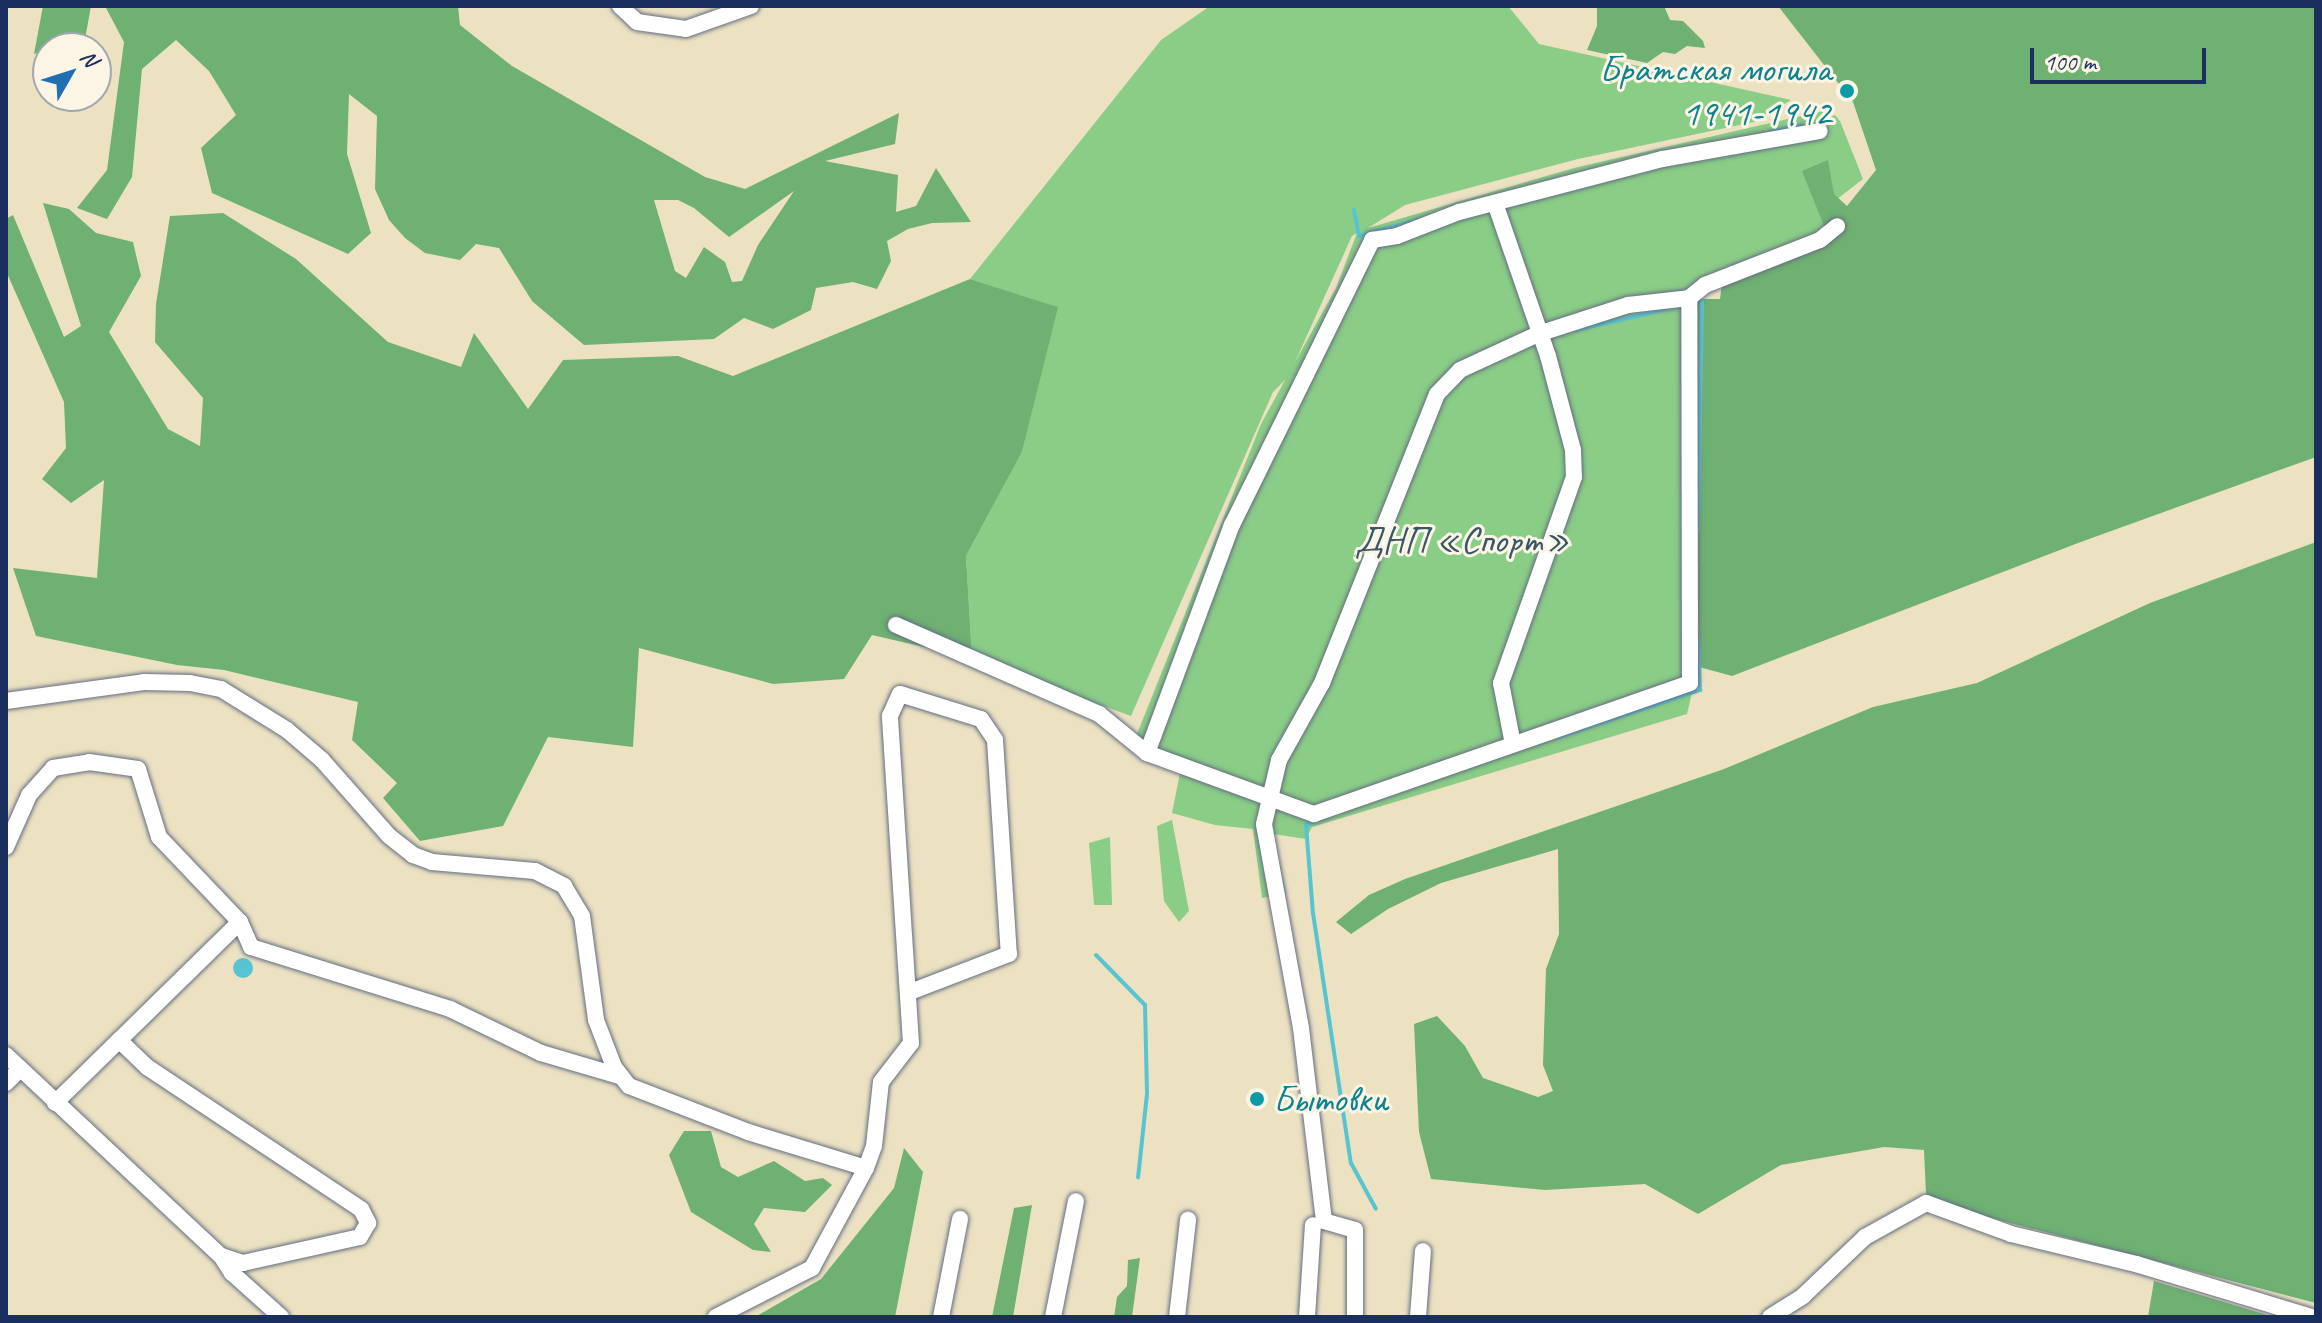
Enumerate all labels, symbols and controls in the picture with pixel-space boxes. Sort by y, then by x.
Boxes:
north arrow [32,32,112,112]
scale bar [2034,32,2210,82]
text: N [74,44,104,72]
place label: Братская могила 1941-1942 [1602,46,1831,136]
text: 100 m [2044,47,2096,77]
marker: Братская могила 1941-1942 [1838,82,1856,100]
park label: ДНП «Спорт» [1355,517,1569,563]
place label: Бытовки [1273,1076,1388,1122]
marker: Бытовки [1248,1090,1266,1108]

